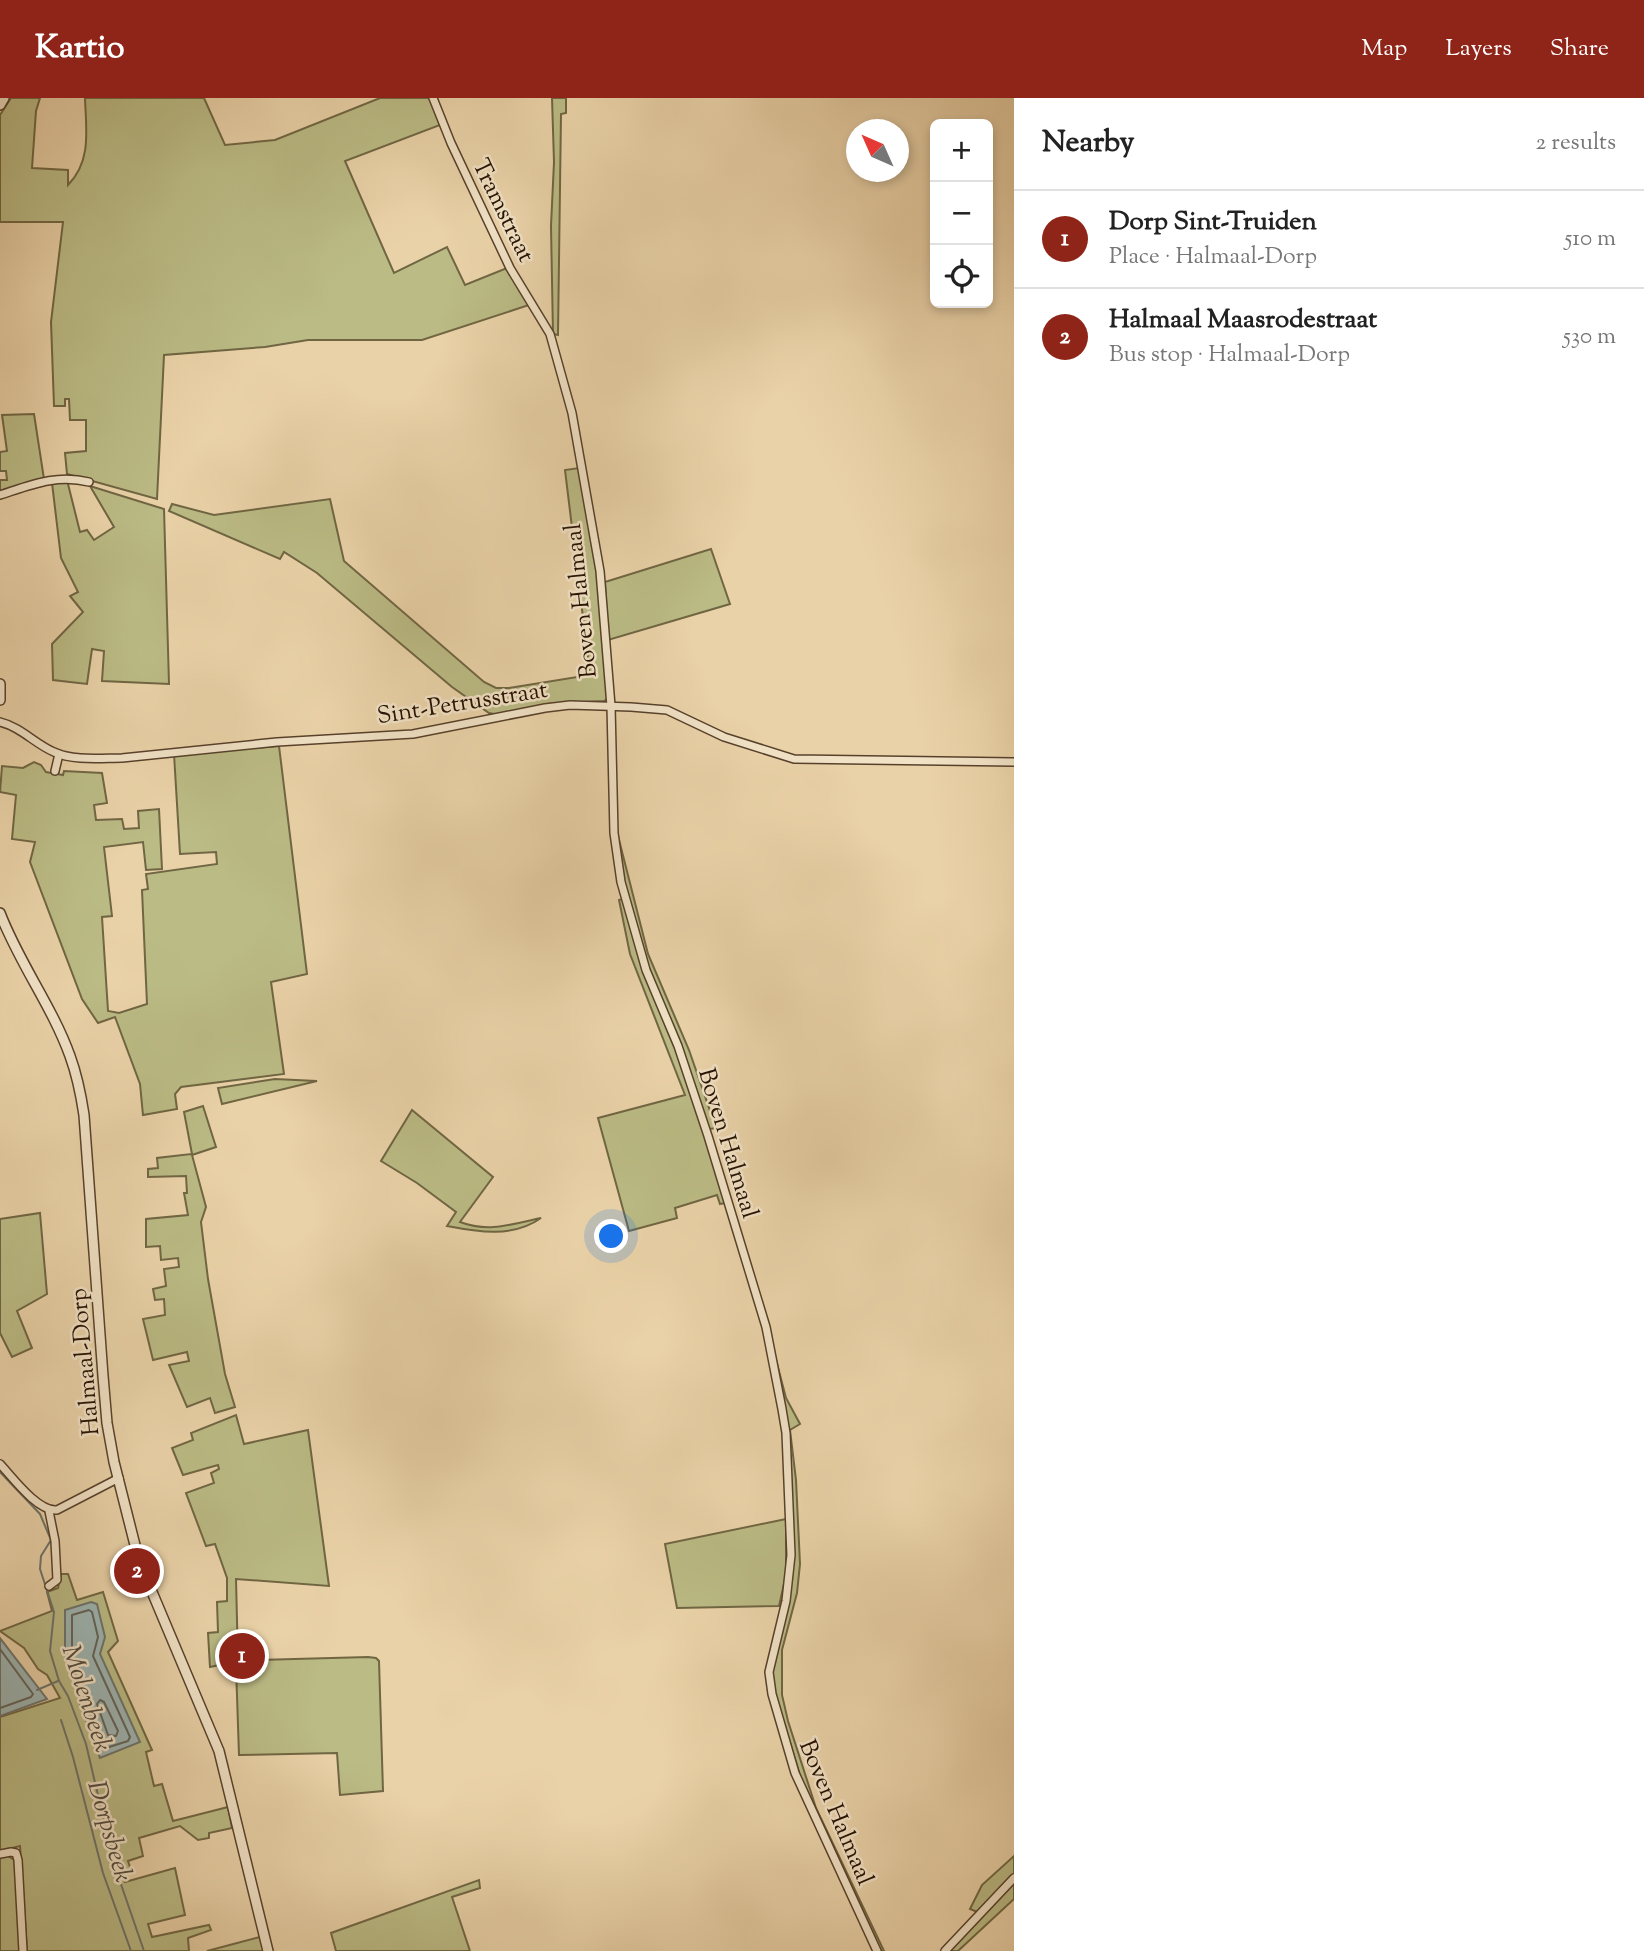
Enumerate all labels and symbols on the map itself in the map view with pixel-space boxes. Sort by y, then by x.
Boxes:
north arrow [846,119,909,182]
street label: Tramstraat [463,153,542,268]
street label: Boven Halmaal [557,521,607,680]
street label: Sint-Petrusstraat [375,674,550,734]
street label: Boven Halmaal [688,1064,766,1223]
your location [594,1219,628,1253]
street label: Halmaal-Dorp [63,1287,109,1437]
pin: 2 [114,1545,160,1597]
pin: 1 [219,1630,265,1682]
water label: Molenbeek [51,1640,120,1757]
street label: Boven Halmaal [789,1735,881,1891]
water label: Dorpsbeek [76,1776,141,1887]

